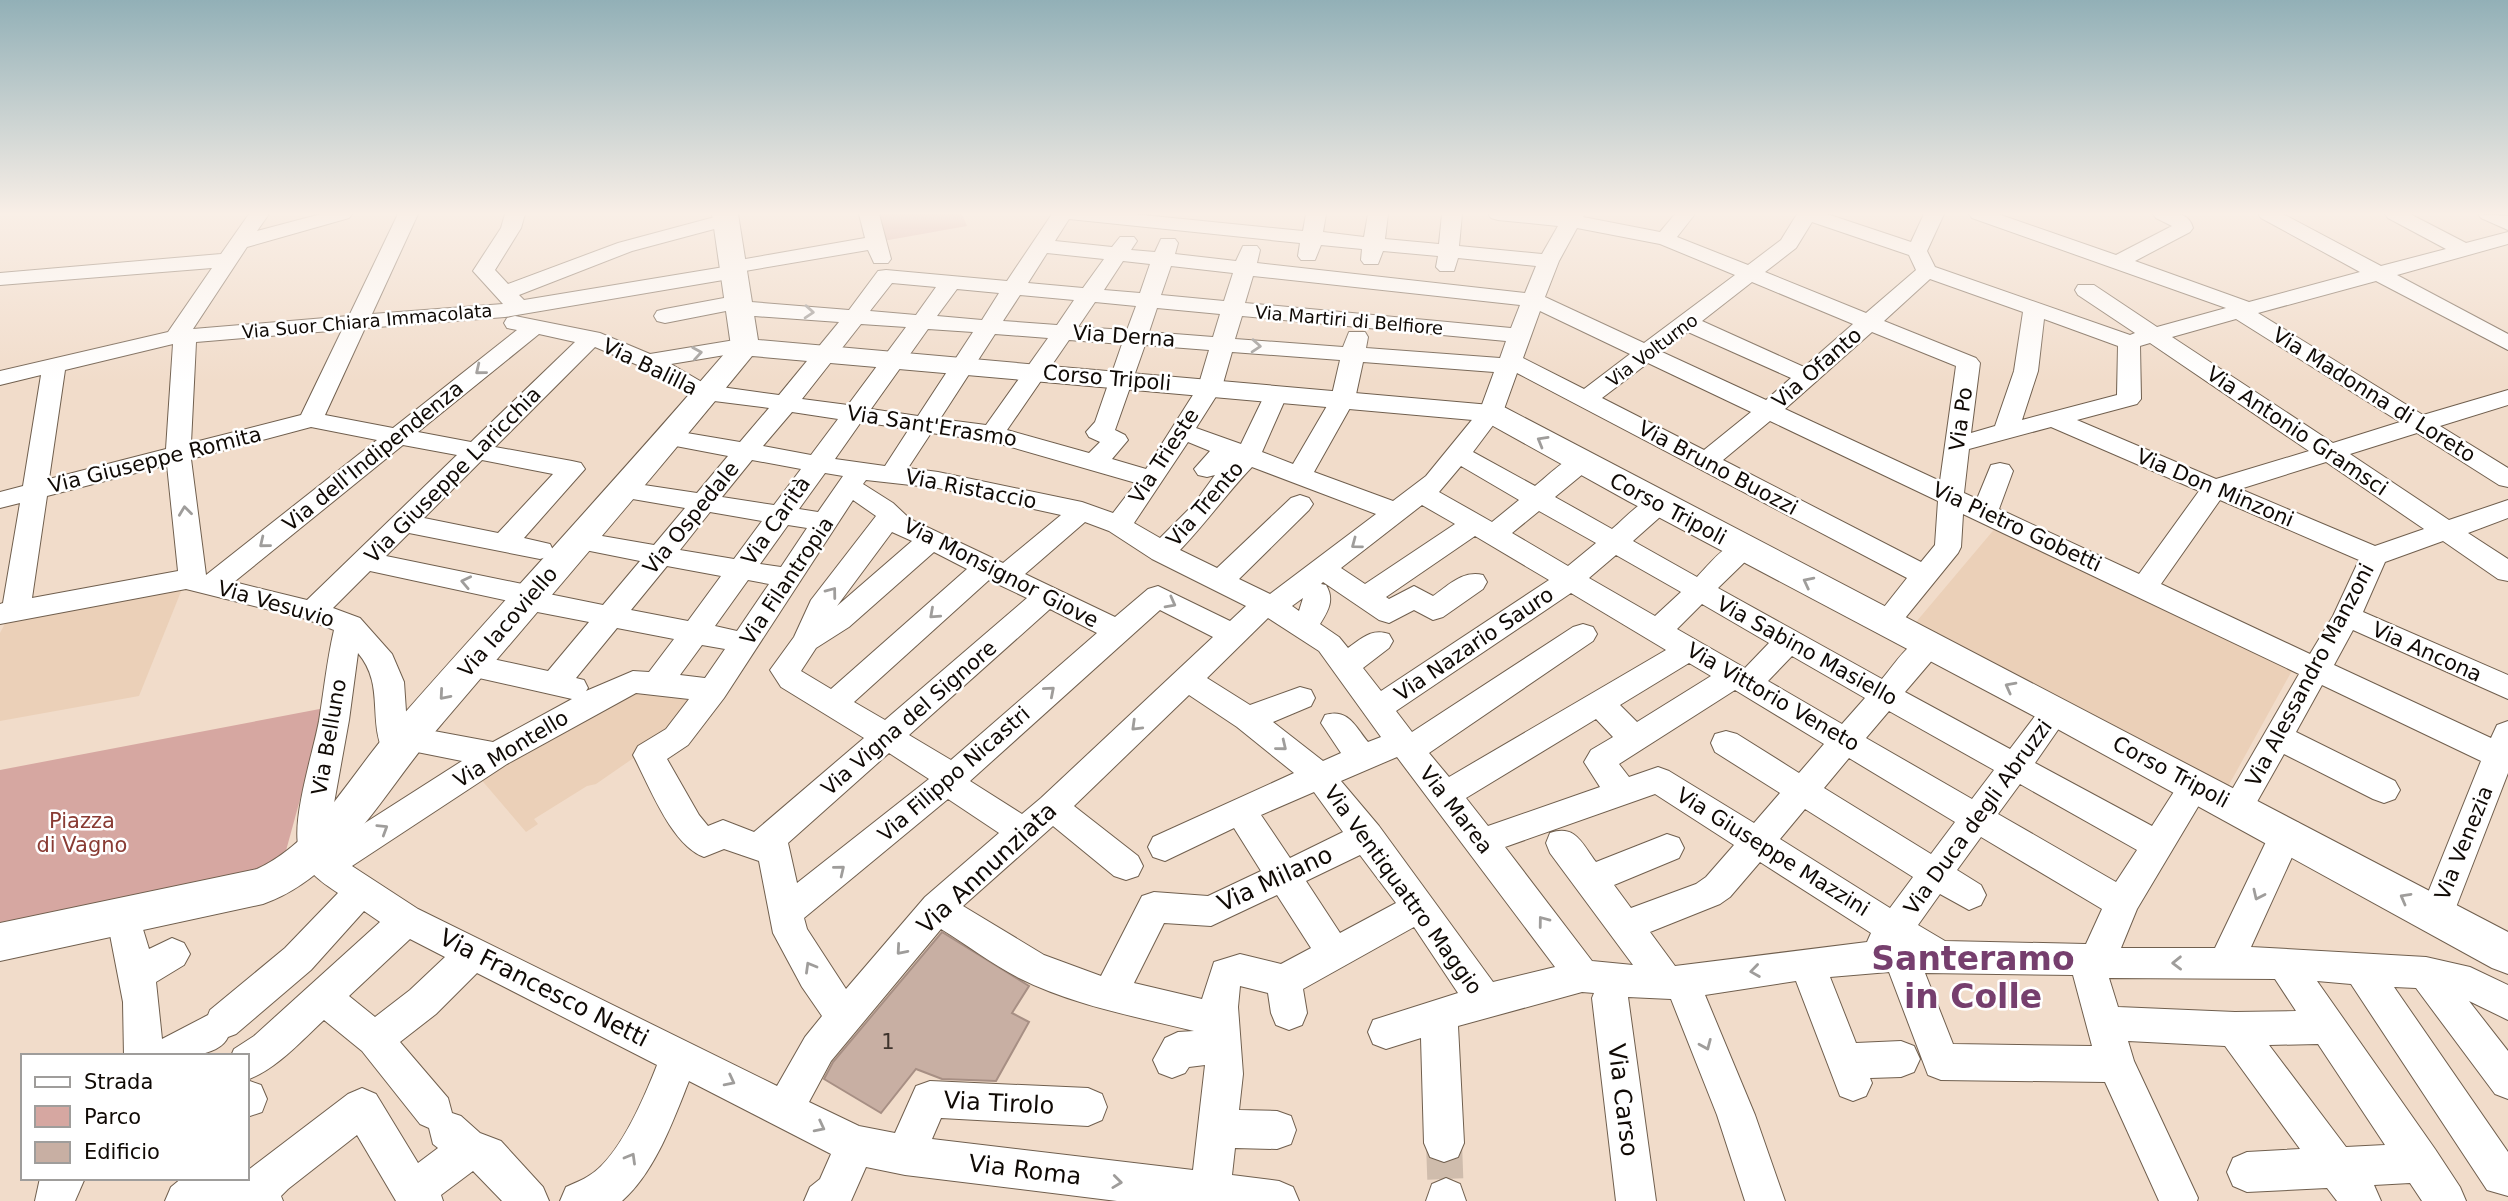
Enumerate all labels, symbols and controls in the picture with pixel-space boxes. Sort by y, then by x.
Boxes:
street label: Via Suor Chiara Immacolata [241,300,493,342]
street label: Via Martiri di Belfiore [1254,301,1444,339]
one-way arrow [804,305,815,320]
street label: Via Volturno [1602,309,1702,391]
street label: Via Derna [1072,320,1176,352]
street label: Via Ofanto [1767,323,1867,413]
street label: Via Madonna di Loreto [2268,323,2480,467]
street label: Via Balilla [599,334,701,400]
one-way arrow [1251,339,1262,354]
one-way arrow [692,346,703,361]
street label: Corso Tripoli [1042,360,1172,396]
street label: Via Antonio Gramsci [2202,361,2392,501]
one-way arrow [476,362,488,375]
street label: Via dell'Indipendenza [278,376,468,536]
street label: Via Giuseppe Laricchia [360,382,546,568]
street label: Via Po [1945,386,1977,452]
street label: Via Sant'Erasmo [845,401,1019,451]
street label: Via Trieste [1124,404,1204,508]
street label: Via Bruno Buozzi [1634,416,1802,520]
street label: Via Giuseppe Romita [46,422,264,498]
one-way arrow [1537,436,1550,449]
street label: Via Don Minzoni [2133,444,2297,532]
street label: Via Ospedale [638,457,744,579]
street label: Via Trento [1162,457,1248,551]
street label: Via Ristaccio [903,464,1039,514]
street label: Corso Tripoli [1606,468,1730,550]
street label: Via Carità [737,472,815,570]
street label: Via Pietro Gobetti [1929,477,2105,577]
one-way arrow [177,505,192,516]
street label: Via Filantropia [735,513,839,649]
street label: Via Monsignor Giove [900,513,1102,633]
one-way arrow [260,535,273,547]
one-way arrow [1351,536,1364,548]
street label: Via Alessandro Manzoni [2241,560,2379,790]
street label: Via Iacoviello [454,562,562,682]
one-way arrow [460,575,472,590]
street label: Via Vesuvio [215,576,337,632]
one-way arrow [1803,576,1815,590]
street label: Via Nazario Sauro [1390,582,1558,706]
one-way arrow [824,587,837,600]
street label: Via Sabino Masiello [1713,591,1901,711]
one-way arrow [1164,594,1176,608]
one-way arrow [929,605,942,618]
street label: Via Ancona [2368,617,2486,687]
street label: Via Vigna del Signore [817,636,1001,800]
street label: Via Vittorio Veneto [1682,638,1864,756]
street label: Via Belluno [307,677,351,797]
one-way arrow [2005,681,2017,695]
one-way arrow [440,686,452,699]
one-way arrow [1042,687,1055,699]
street label: Via Filippo Nicastri [873,702,1035,846]
street label: Via Montello [449,705,573,793]
street label: Via Duca degli Abruzzi [1899,715,2057,919]
one-way arrow [1131,718,1144,731]
street label: Corso Tripoli [2109,731,2233,813]
one-way arrow [1273,738,1286,750]
street label: Via Marea [1414,762,1498,858]
street label: Via Ventiquattro Maggio [1319,781,1487,999]
street label: Via Venezia [2430,782,2498,904]
street label: Via Giuseppe Mazzini [1672,783,1874,921]
street label: Via Annunziata [912,796,1062,940]
park label: Piazza di Vagno [37,809,127,857]
one-way arrow [375,825,388,838]
street label: Via Milano [1213,840,1337,918]
one-way arrow [833,866,845,879]
one-way arrow [2252,888,2266,900]
one-way arrow [2400,893,2412,906]
one-way arrow [1538,916,1551,929]
street label: Via Francesco Netti [435,923,653,1053]
district label: Santeramo in Colle [1871,939,2075,1016]
one-way arrow [897,942,909,955]
one-way arrow [2171,955,2181,971]
one-way arrow [805,961,818,974]
one-way arrow [1749,963,1760,978]
house number: 1 [881,1030,895,1054]
one-way arrow [1698,1038,1712,1050]
street label: Via Carso [1602,1042,1644,1158]
legend [21,1054,248,1180]
text: Strada [84,1070,153,1094]
one-way arrow [723,1073,735,1087]
street label: Via Tirolo [943,1086,1055,1120]
text: Parco [84,1105,141,1129]
one-way arrow [813,1118,825,1132]
text: Edificio [84,1140,160,1164]
street label: Via Roma [967,1149,1083,1191]
one-way arrow [623,1153,636,1166]
one-way arrow [1111,1175,1122,1190]

